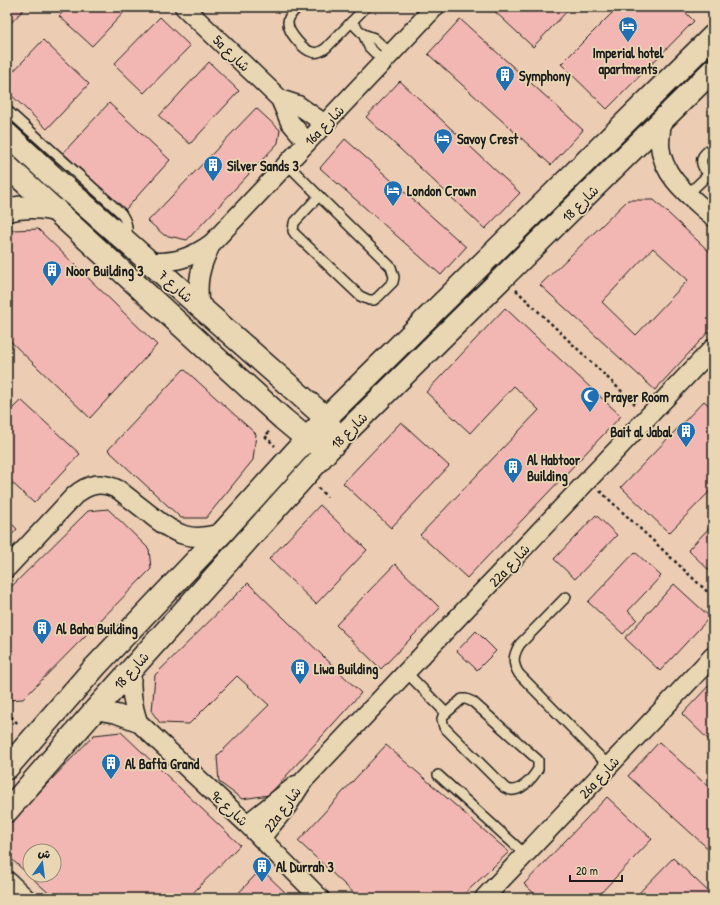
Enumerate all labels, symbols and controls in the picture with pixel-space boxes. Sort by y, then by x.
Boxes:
hotel icon: Imperial hotel apartments [617,15,639,43]
street label: 5a شارع [209,31,255,76]
place label: Imperial hotel apartments [593,43,664,80]
building icon: Symphony [494,64,516,92]
place label: Symphony [519,66,571,87]
street label: 16a شارع [300,101,349,150]
hotel icon: Savoy Crest [432,127,454,155]
place label: Savoy Crest [457,129,519,150]
building icon: Silver Sands 3 [202,154,224,182]
place label: Silver Sands 3 [227,156,299,175]
hotel icon: London Crown [382,179,404,207]
street label: شارع 18 [557,180,603,226]
place label: London Crown [407,181,476,200]
building icon: Noor Building 3 [41,259,63,287]
place label: Noor Building 3 [66,261,144,282]
street label: شارع 7 [154,265,197,307]
mosque icon: Prayer Room [579,385,601,413]
place label: Prayer Room [604,387,669,408]
street label: شارع 18 [326,407,372,453]
building icon: Bait al Jabal [675,420,697,448]
place label: Bait al Jabal [610,422,672,441]
place label: Al Habtoor Building [527,450,581,487]
building icon: Al Habtoor Building [502,456,524,484]
street label: 22a شارع [484,539,534,591]
building icon: Al Baha Building [31,617,53,645]
place label: Al Baha Building [56,619,138,640]
street label: شارع 18 [109,647,154,694]
building icon: Liwa Building [289,657,311,685]
place label: Liwa Building [314,659,378,680]
building icon: Al Bafta Grand [100,752,122,780]
street label: 26a شارع [575,752,624,803]
place label: Al Bafta Grand [125,754,200,773]
street label: 22a شارع [259,782,306,836]
street label: 9c شارع [207,786,253,831]
north arrow [22,843,62,883]
text: ش [37,845,52,862]
building icon: Al Durrah 3 [251,855,273,883]
place label: Al Durrah 3 [276,857,334,876]
scale bar [570,857,622,883]
text: 20 m [576,862,598,879]

